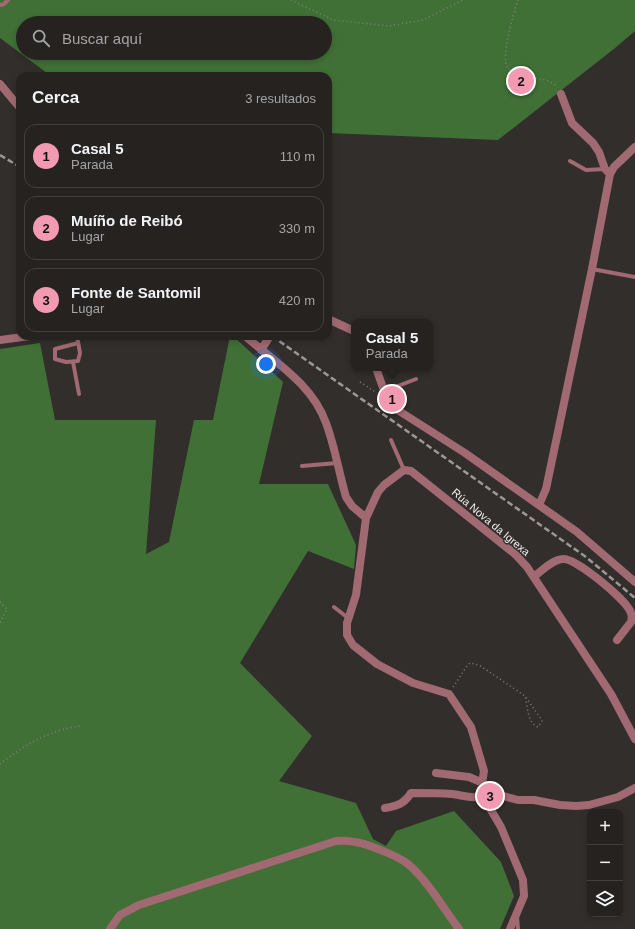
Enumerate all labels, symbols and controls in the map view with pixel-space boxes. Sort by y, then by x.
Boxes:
search box [16,16,332,60]
icon: search [30,27,52,49]
text: Buscar aquí [62,30,142,47]
pin: 2 [508,66,534,96]
text: Cerca [32,88,79,107]
text: 3 resultados [245,91,316,106]
text: Casal 5 [71,140,124,157]
text: 1 [42,149,50,164]
text: 110 m [280,149,315,164]
text: Parada [71,157,113,172]
text: Muíño de Reibó [71,212,183,229]
text: 2 [42,221,50,236]
text: 330 m [279,221,315,236]
text: Lugar [71,229,104,244]
text: Fonte de Santomil [71,284,201,301]
text: 3 [42,293,50,308]
text: 420 m [279,293,315,308]
text: Lugar [71,301,104,316]
popup [351,319,433,371]
text: Casal 5 [366,329,418,346]
text: Parada [366,346,408,361]
your location [256,354,276,374]
pin: 1 [379,384,405,414]
street label: Rúa Nova da Igrexa [450,486,533,559]
pin: 3 [477,781,503,811]
map controls [587,809,623,917]
button: + [587,809,623,845]
button: − [587,845,623,881]
button: layers [587,881,623,917]

